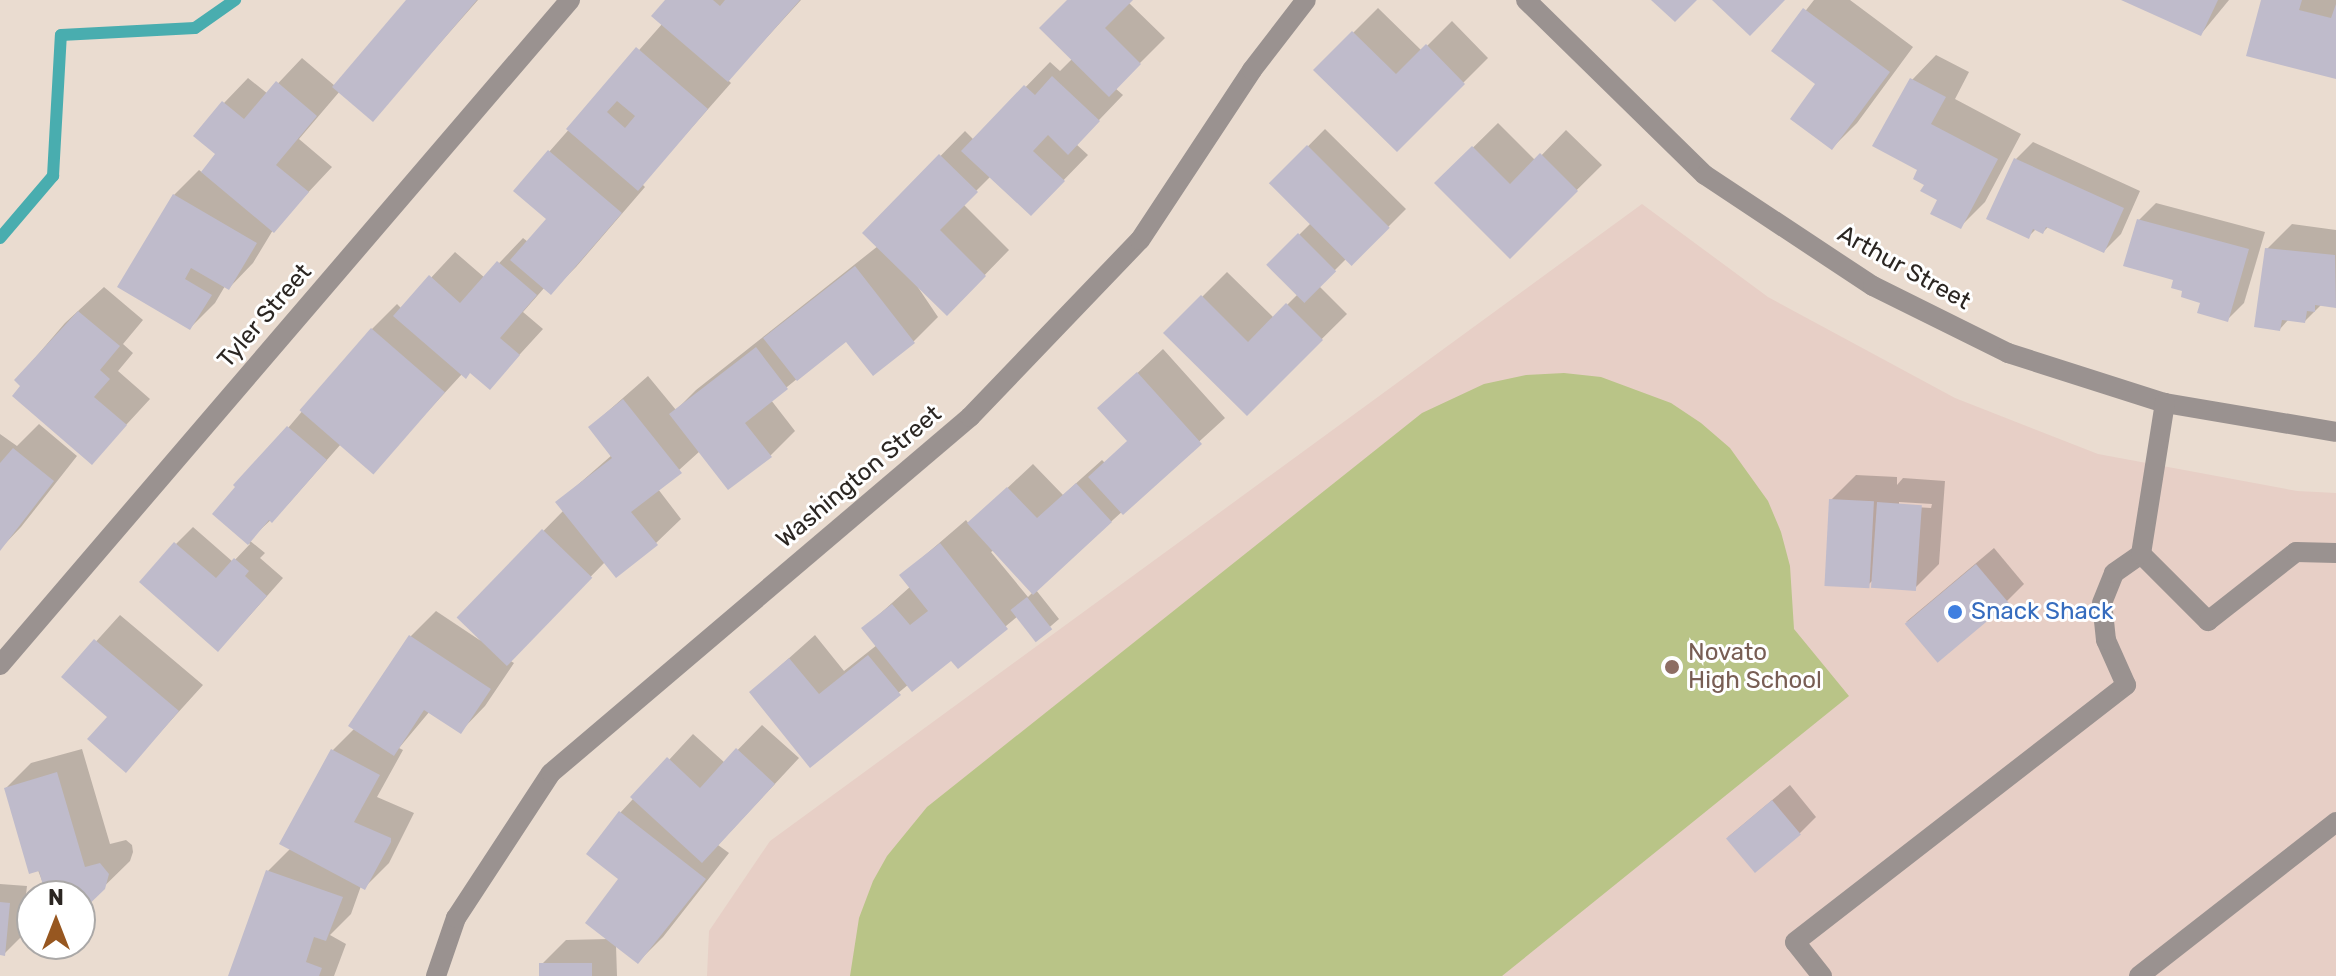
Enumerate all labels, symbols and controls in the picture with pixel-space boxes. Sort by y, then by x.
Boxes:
street label: Arthur Street [1832,220,1976,316]
street label: Tyler Street [212,258,318,374]
street label: Washington Street [771,400,947,554]
place label: Snack Shack [1971,598,2114,626]
marker: Snack Shack [1946,603,1964,621]
place label: Novato High School [1688,639,1822,695]
marker: Novato High School [1663,658,1681,676]
north arrow [16,880,96,960]
text: N [48,884,64,911]

